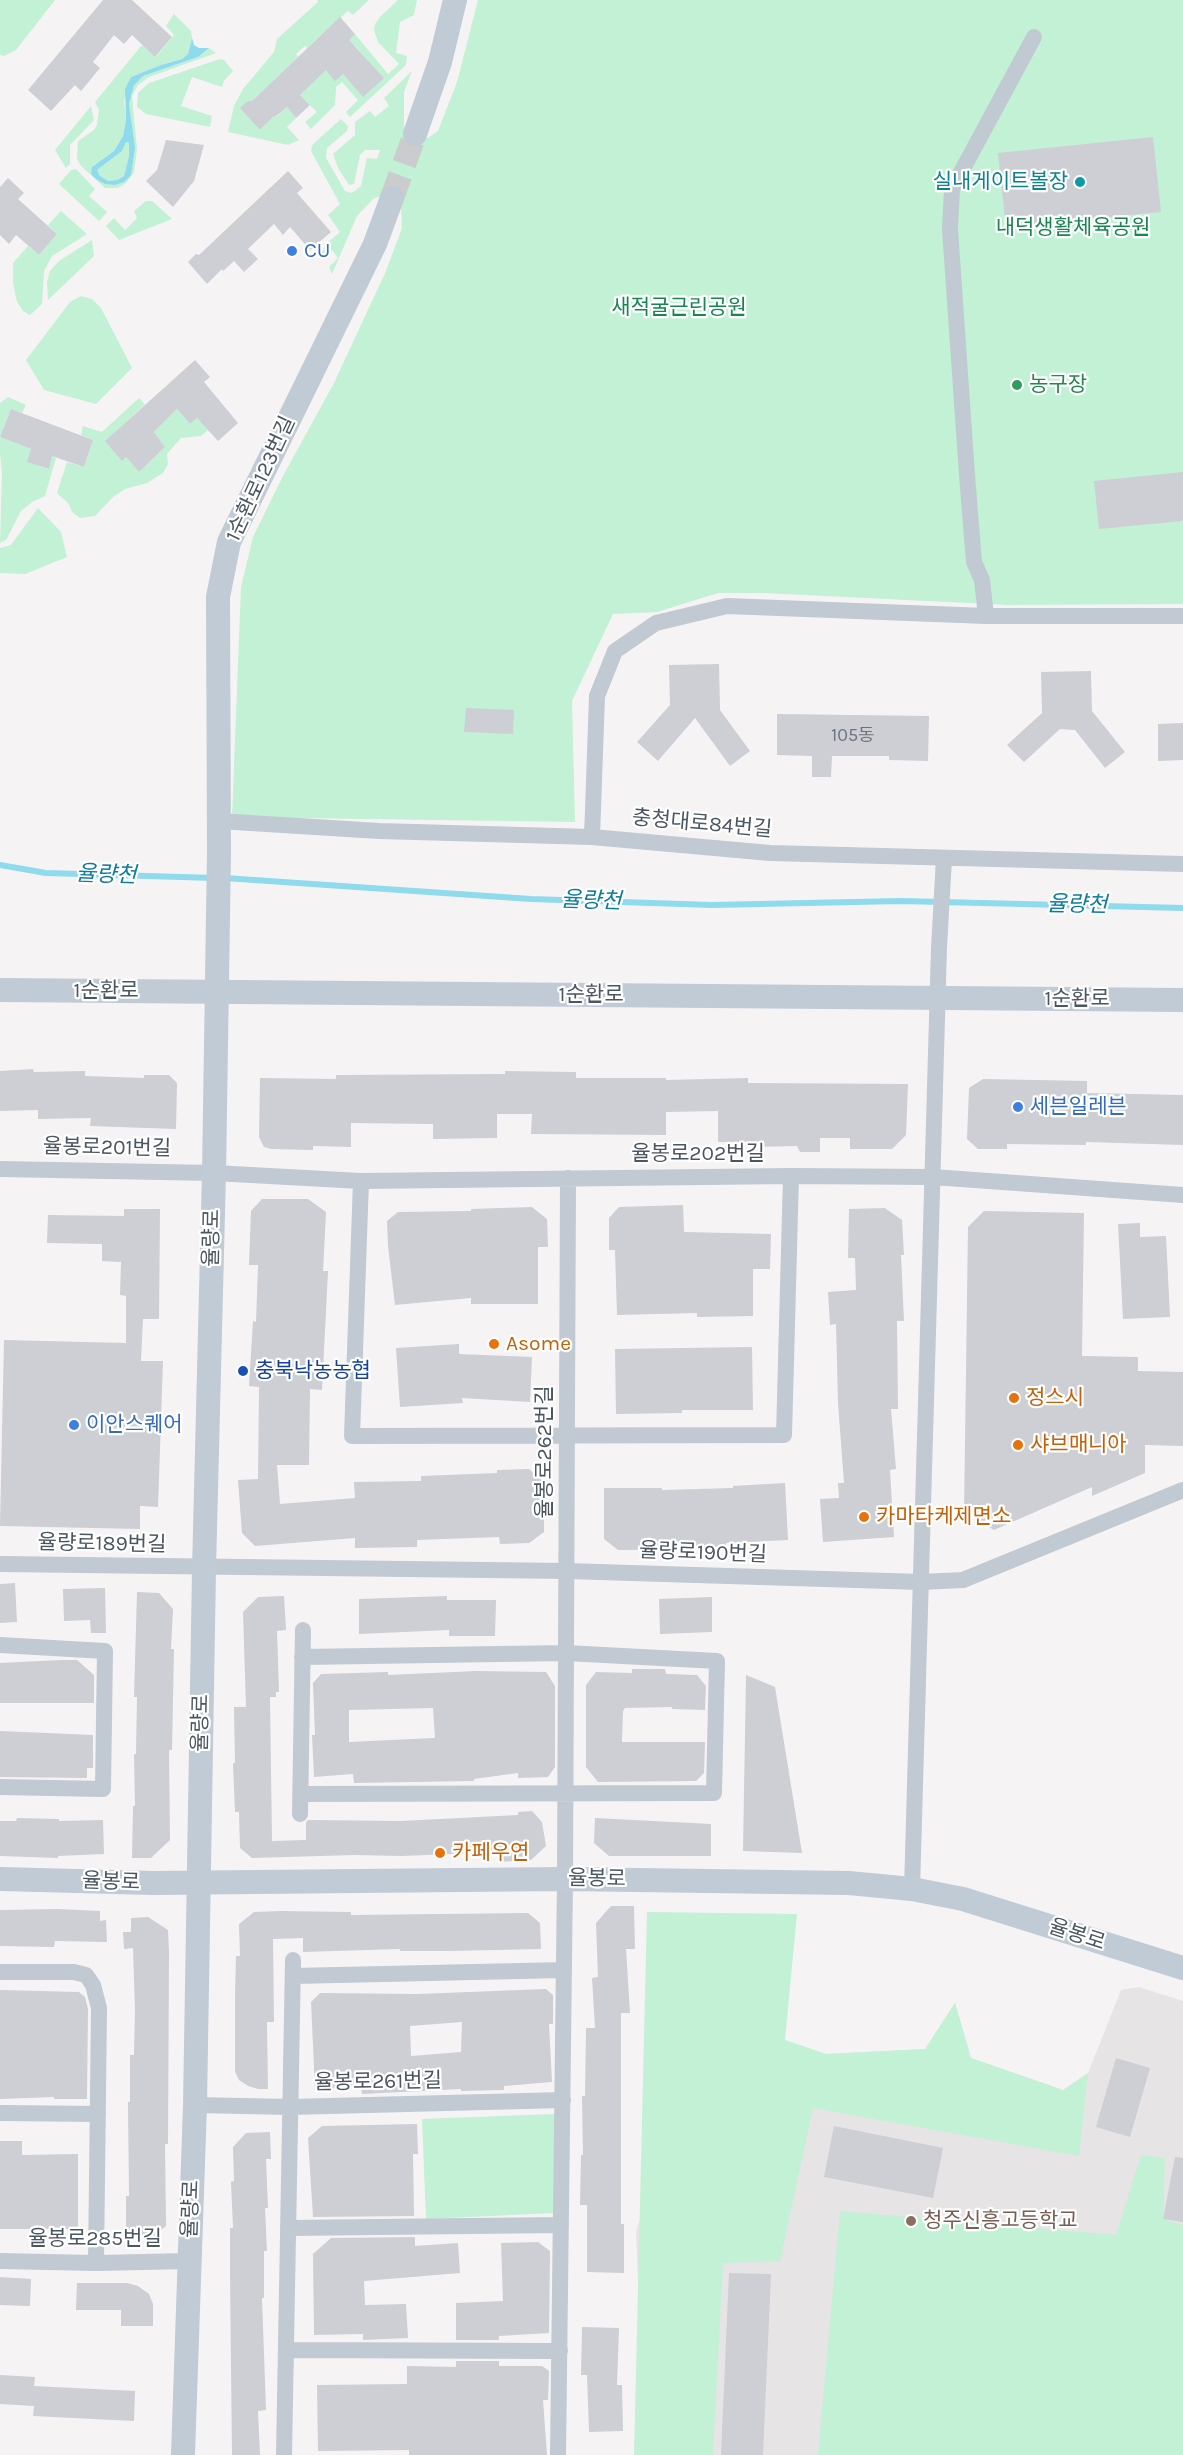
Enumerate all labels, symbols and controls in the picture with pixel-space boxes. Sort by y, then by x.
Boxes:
place label: 실내게이트볼장 [933,169,1068,195]
marker: 실내게이트볼장 [1073,175,1087,189]
park label: 내덕생활체육공원 [996,215,1150,241]
place label: CU [304,238,331,264]
marker: CU [285,244,299,258]
park label: 새적굴근린공원 [611,295,747,321]
place label: 농구장 [1029,372,1087,398]
marker: 농구장 [1010,378,1024,392]
street label: 1순환로123번길 [221,412,301,546]
house number: 105동 [831,725,875,747]
street label: 충청대로84번길 [631,805,773,843]
water label: 율량천 [75,861,137,889]
water label: 율량천 [560,887,622,915]
water label: 율량천 [1046,891,1108,919]
street label: 1순환로 [74,978,138,1004]
street label: 1순환로 [559,982,623,1008]
street label: 1순환로 [1045,986,1109,1012]
place label: 세븐일레븐 [1030,1094,1127,1120]
marker: 세븐일레븐 [1011,1100,1025,1114]
street label: 율봉로201번길 [43,1134,171,1162]
street label: 율봉로202번길 [631,1141,765,1167]
street label: 율량로 [199,1209,225,1267]
place label: Asome [506,1331,571,1357]
marker: Asome [487,1337,501,1351]
place label: 충북낙농농협 [255,1358,371,1384]
marker: 충북낙농농협 [236,1364,250,1378]
place label: 정스시 [1026,1385,1084,1411]
street label: 율봉로262번길 [532,1386,558,1518]
marker: 정스시 [1007,1391,1021,1405]
place label: 이안스퀘어 [86,1412,183,1438]
marker: 이안스퀘어 [67,1418,81,1432]
place label: 샤브매니아 [1030,1432,1127,1458]
marker: 샤브매니아 [1011,1438,1025,1452]
place label: 카마타케제면소 [876,1504,1011,1530]
marker: 카마타케제면소 [857,1510,871,1524]
street label: 율량로189번길 [37,1530,167,1558]
street label: 율량로190번길 [639,1538,767,1568]
street label: 율량로 [188,1694,214,1752]
place label: 카페우연 [452,1840,529,1866]
marker: 카페우연 [433,1846,447,1860]
street label: 율봉로 [568,1866,626,1892]
street label: 율봉로 [82,1868,140,1896]
street label: 율봉로 [1046,1914,1108,1956]
street label: 율봉로261번길 [314,2068,442,2096]
street label: 율량로 [177,2180,205,2238]
place label: 청주신흥고등학교 [923,2208,1078,2234]
marker: 청주신흥고등학교 [904,2214,918,2228]
street label: 율봉로285번길 [28,2226,162,2252]

